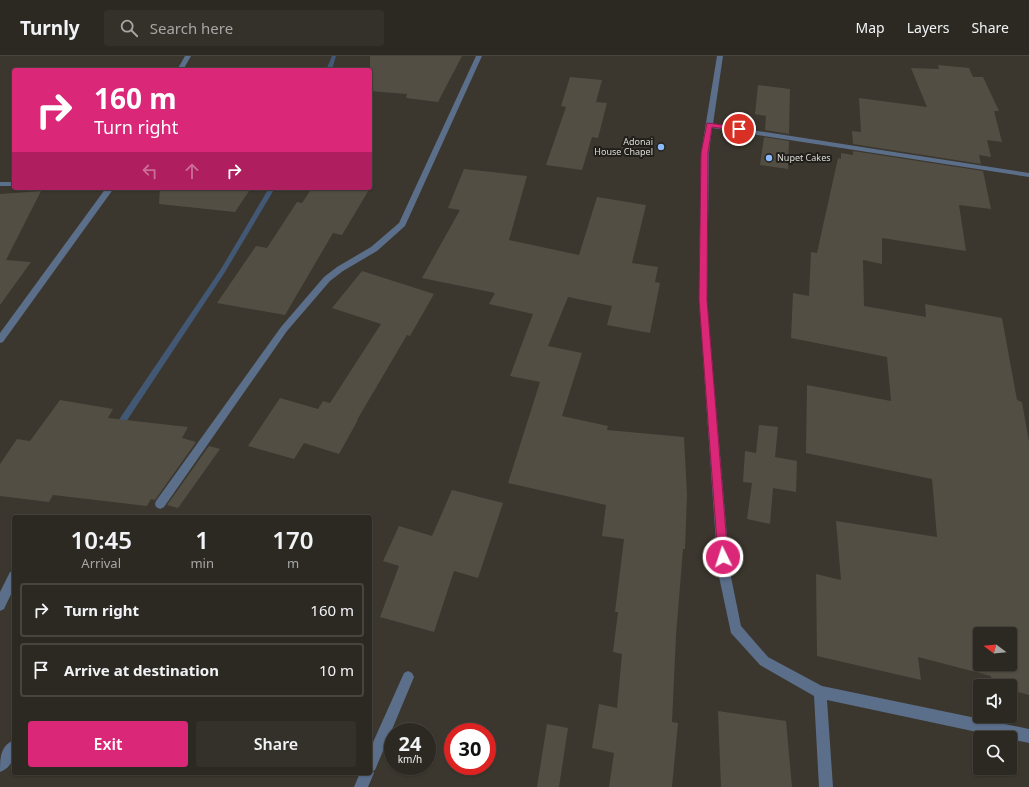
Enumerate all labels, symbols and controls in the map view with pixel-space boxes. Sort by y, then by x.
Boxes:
search box [104,10,384,46]
text: Turnly [20,15,80,41]
icon: search [118,17,140,39]
text: Search here [150,18,233,38]
text: Map [856,18,885,37]
text: Layers [907,18,949,37]
text: Share [971,18,1009,37]
text: 160 m [94,79,177,117]
icon: right [28,84,80,136]
pin [722,112,756,146]
text: Turn right [94,115,178,139]
icon: arrive [728,118,750,140]
place label: Adonai House Chapel [594,135,653,158]
marker: Adonai House Chapel [656,142,666,152]
place label: Nupet Cakes [777,151,831,164]
marker: Nupet Cakes [764,153,774,163]
icon: left [139,160,161,182]
icon: ahead [181,160,203,182]
icon: right [223,160,245,182]
text: 10:45 [70,523,132,556]
text: 1 [195,523,209,556]
text: 170 [272,523,314,556]
position arrow [702,536,744,578]
text: Arrival [81,554,121,572]
text: min [190,554,214,572]
text: m [287,554,299,572]
icon: right [30,599,52,621]
text: Turn right [64,600,139,620]
text: 160 m [310,600,354,620]
north arrow [973,627,1017,671]
map controls [973,627,1017,775]
icon: arrive [30,659,52,681]
text: Arrive at destination [64,660,219,680]
text: 10 m [319,660,354,680]
button: sound [973,679,1017,723]
button: Exit [28,721,188,767]
button: Share [196,721,356,767]
speed limit sign: 30 [444,723,496,775]
text: 24 [399,730,421,757]
button: search [973,731,1017,775]
text: km/h [398,752,422,766]

